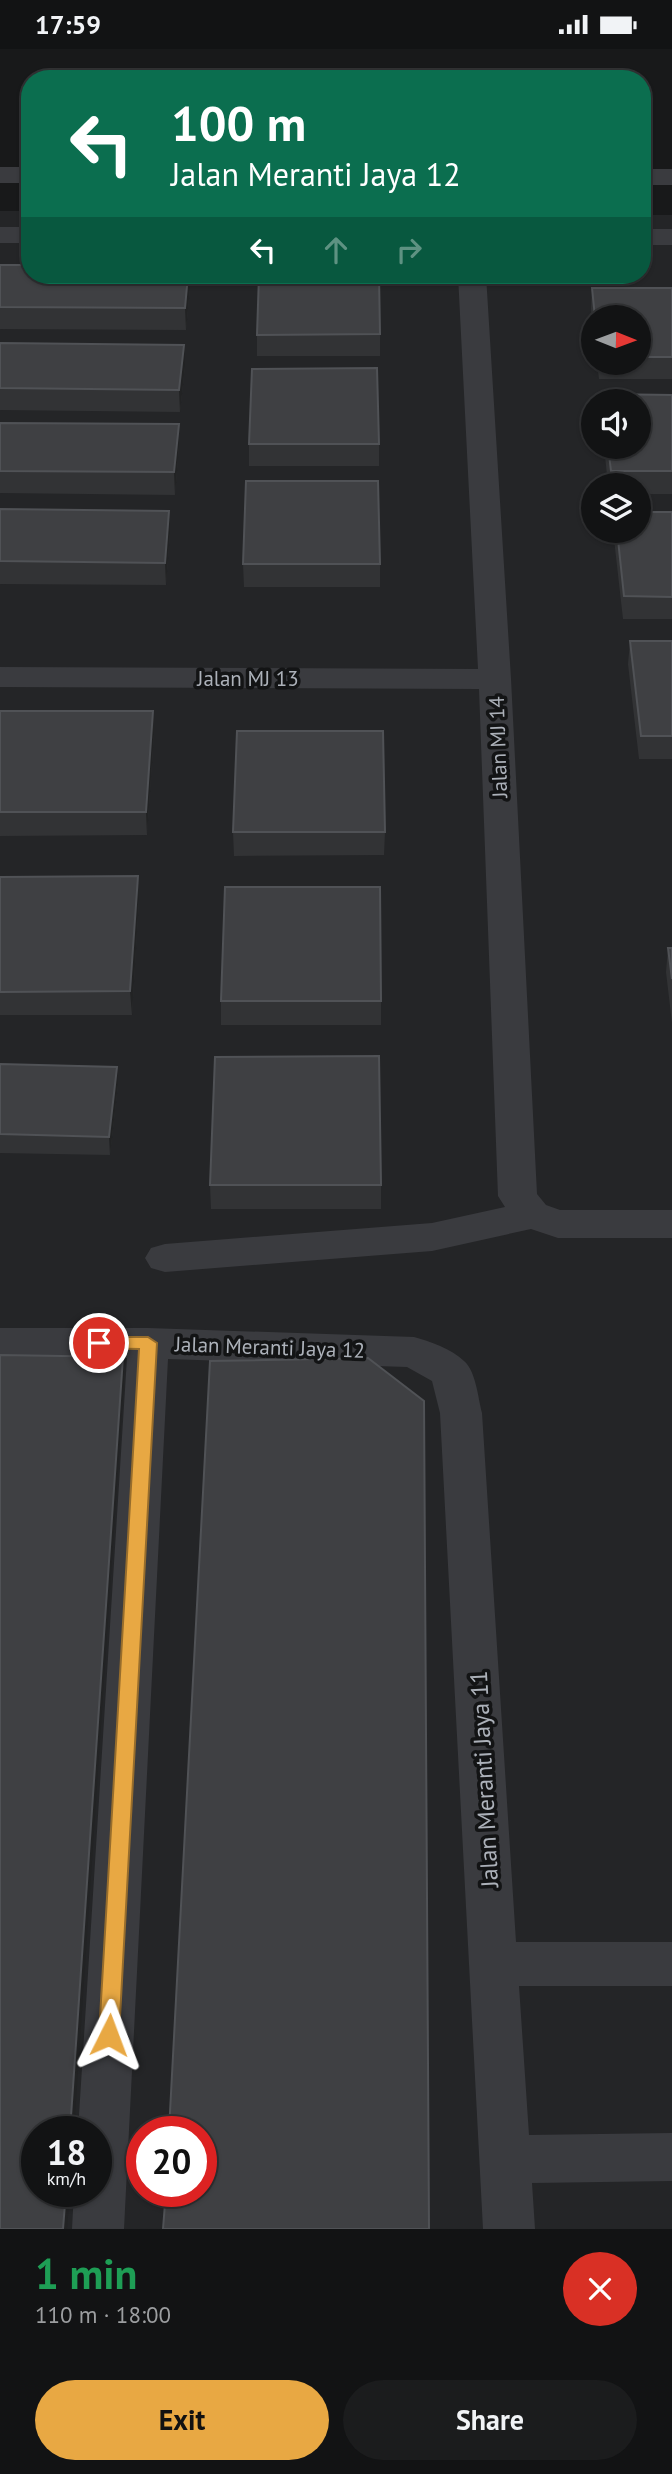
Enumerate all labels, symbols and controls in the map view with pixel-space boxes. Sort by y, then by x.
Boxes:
text: 17:59 [35,8,101,41]
text: 100 m [171,91,306,155]
icon: left [56,98,147,189]
text: Jalan Meranti Jaya 12 [171,153,461,195]
icon: left [244,231,282,269]
icon: ahead [317,231,355,269]
icon: right [390,231,428,269]
north arrow [581,305,651,375]
map controls [581,305,651,543]
button: sound [581,389,651,459]
button: layers [581,473,651,543]
street label: Jalan MJ 13 [196,665,299,692]
street label: Jalan MJ 14 [483,696,513,799]
pin [69,1313,129,1373]
icon: arrive [80,1324,118,1362]
street label: Jalan Meranti Jaya 12 [174,1330,365,1364]
street label: Jalan Meranti Jaya 11 [463,1670,505,1889]
position arrow [72,1998,146,2072]
speed limit sign: 20 [126,2116,217,2207]
text: 18 [47,2129,86,2175]
text: km/h [47,2167,86,2190]
text: 1 min [35,2246,137,2301]
button: close [563,2252,637,2326]
text: 110 m · 18:00 [35,2300,171,2329]
button: Exit [35,2380,329,2460]
button: Share [343,2380,637,2460]

